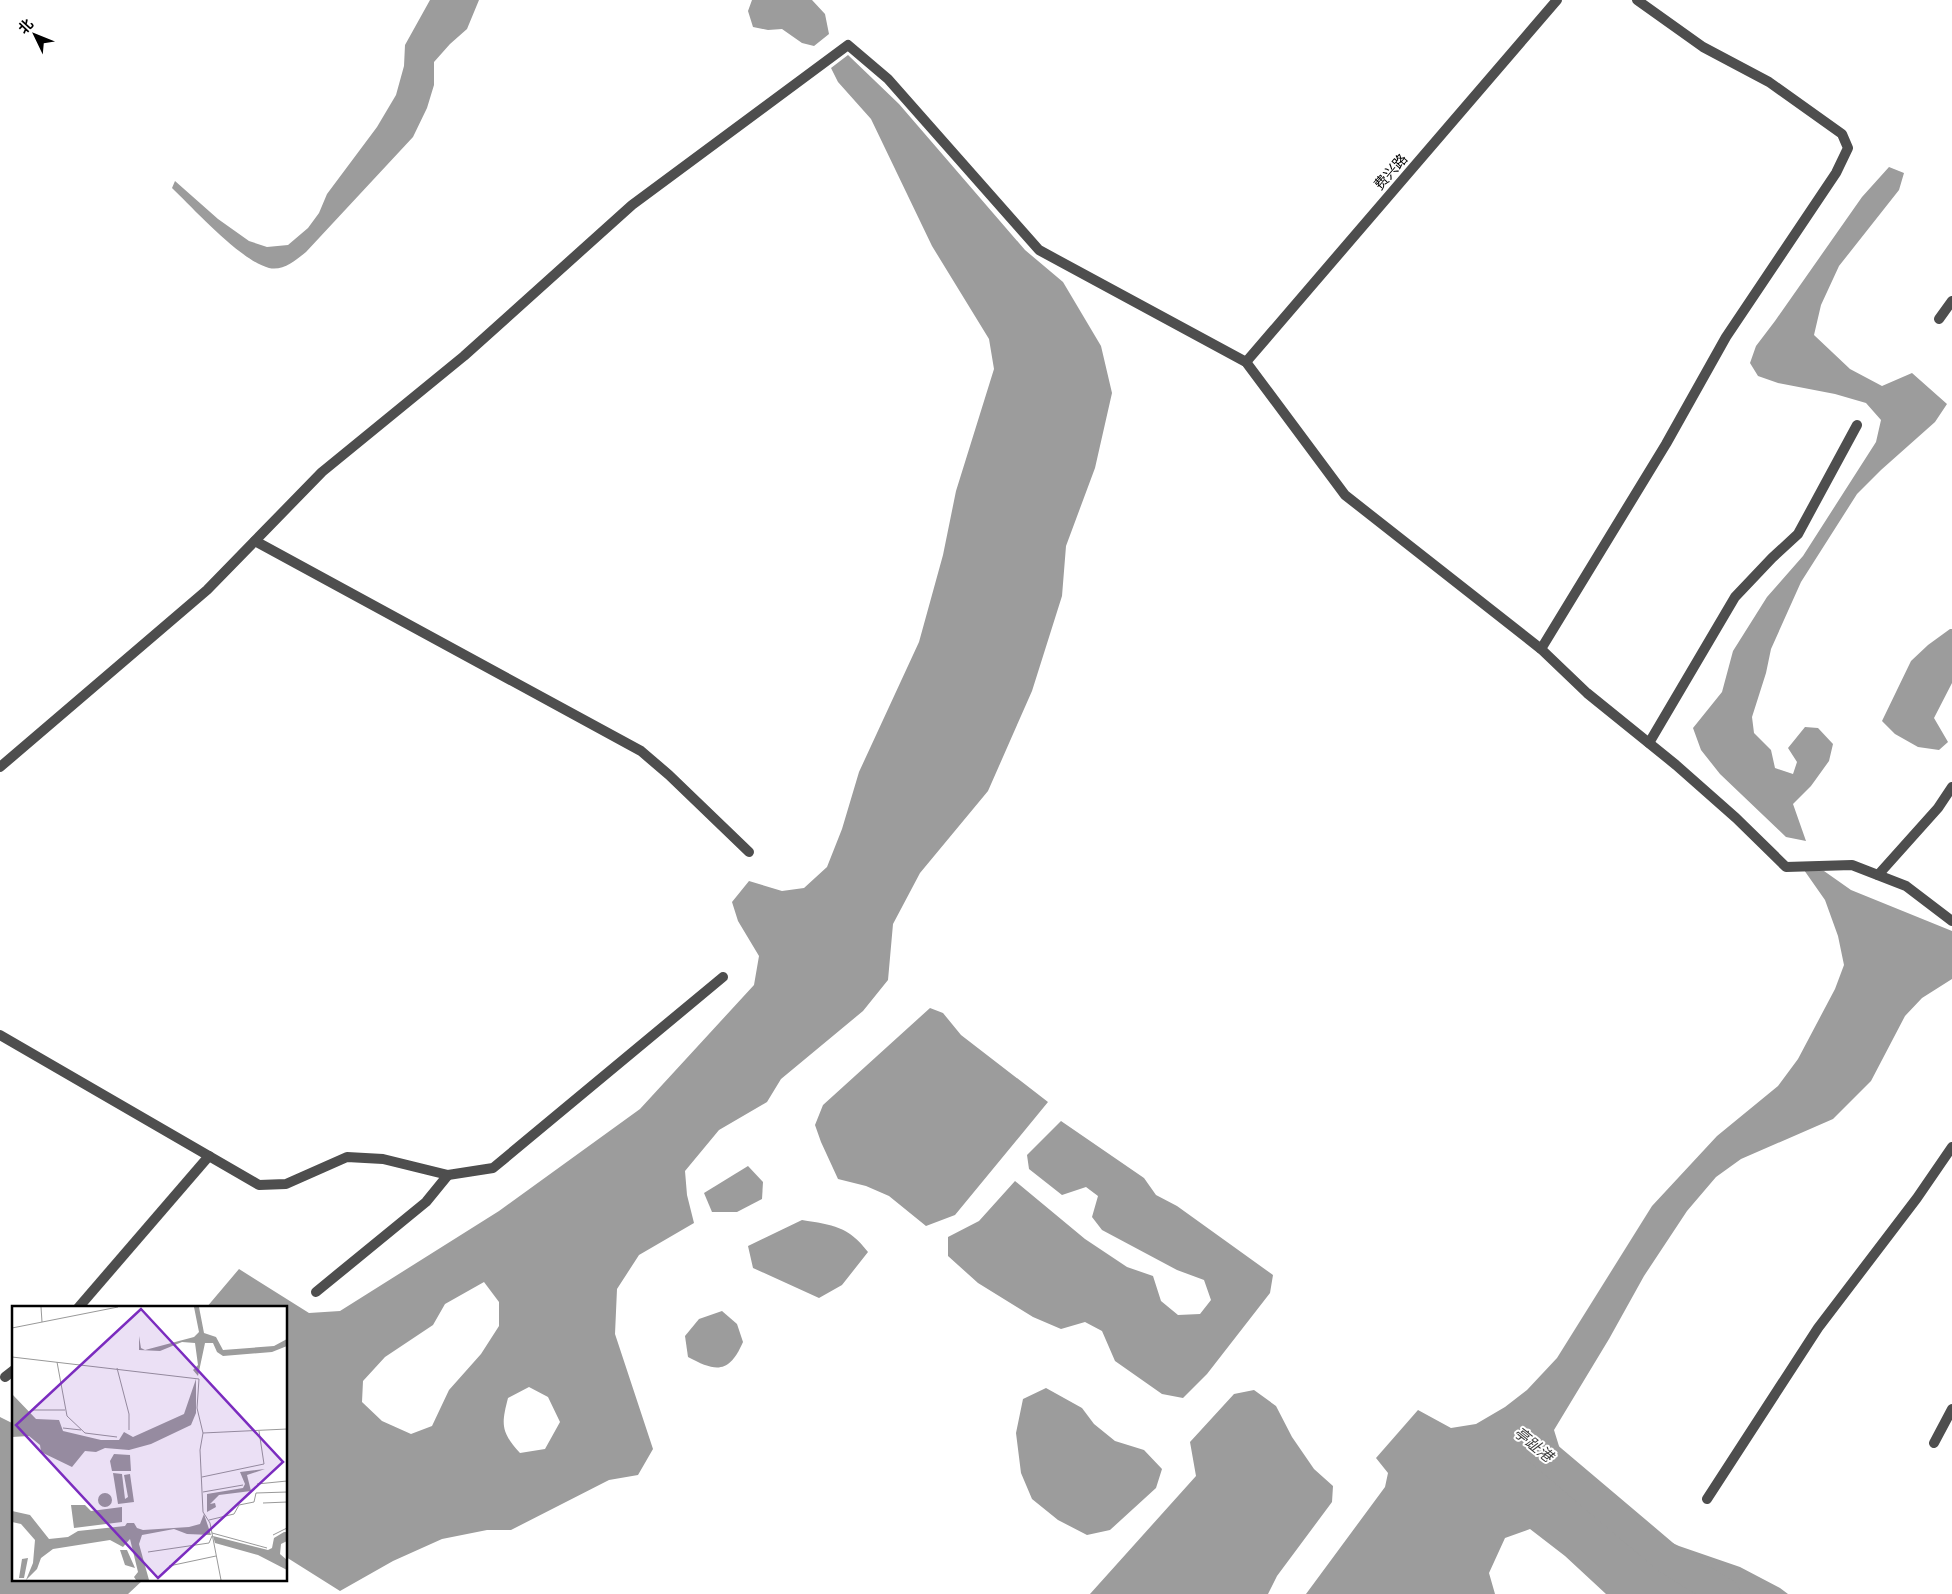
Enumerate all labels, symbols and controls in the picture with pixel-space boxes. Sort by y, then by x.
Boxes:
north arrow [10,10,60,60]
text: 北 [15,16,37,37]
street label: 费兴路 [1371,151,1411,193]
inset map [12,1306,288,1582]
water label: 亭趾港 [1510,1423,1558,1468]

